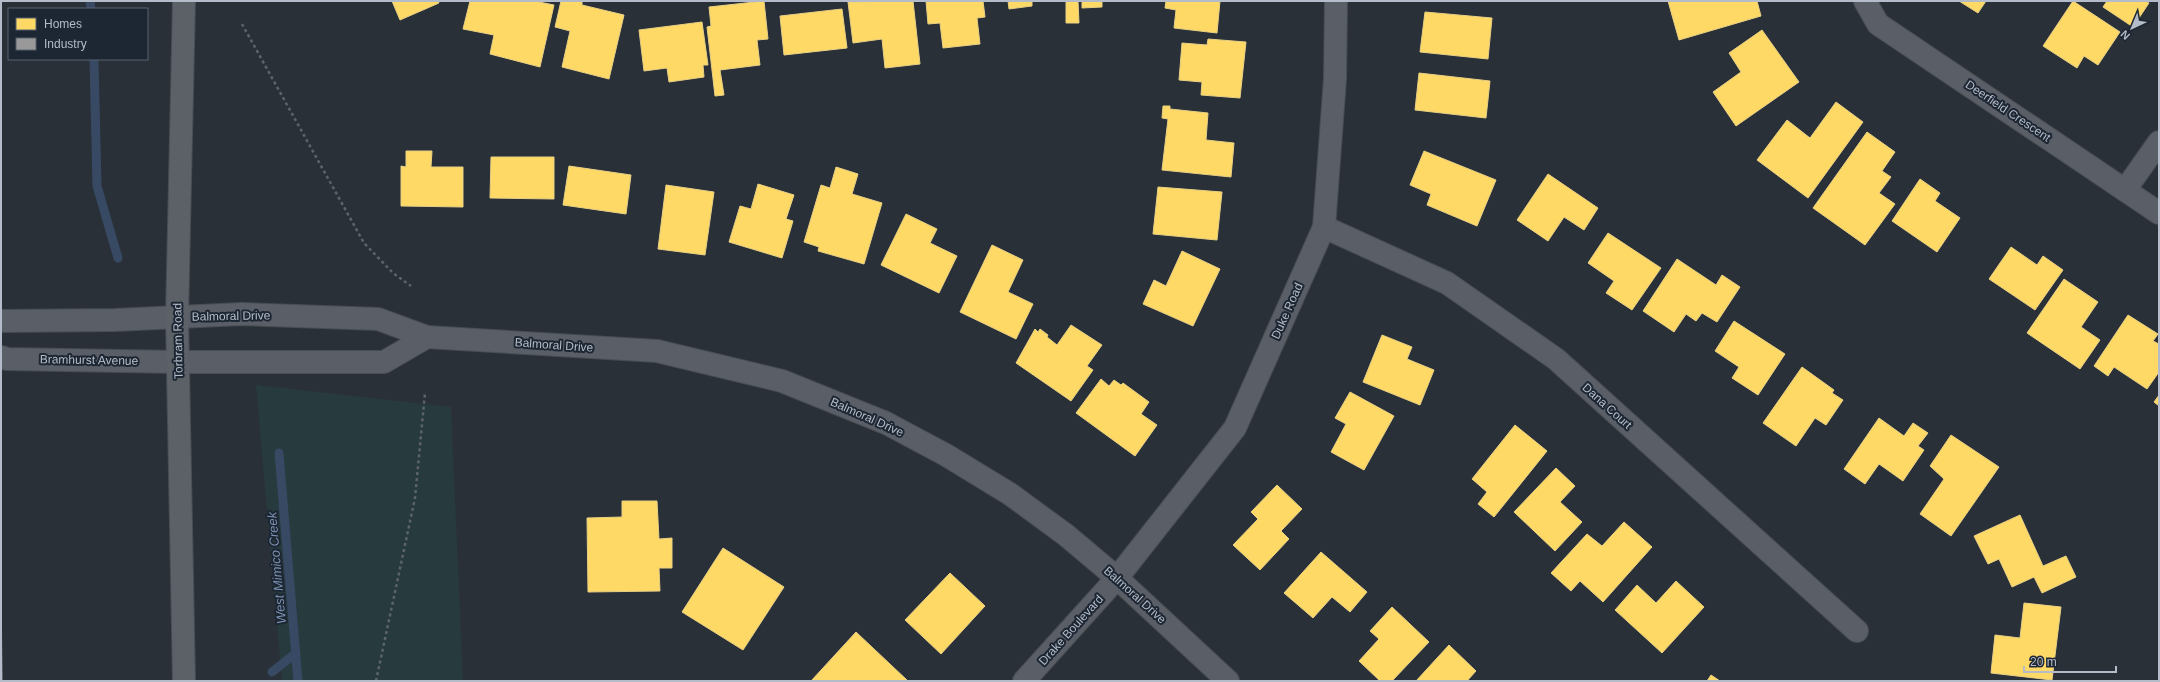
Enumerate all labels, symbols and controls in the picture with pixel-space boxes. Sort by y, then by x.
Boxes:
legend [8,8,148,60]
north arrow [2112,8,2152,48]
text: Homes [44,17,82,31]
text: N [2118,28,2132,42]
text: Industry [44,37,87,51]
street label: Deerfield Crescent [1963,77,2054,145]
street label: Duke Road [1268,281,1306,341]
street label: Torbram Road [170,303,186,379]
street label: Balmoral Drive [192,308,271,324]
street label: Balmoral Drive [514,335,594,355]
street label: Bramhurst Avenue [40,352,139,368]
street label: Dana Court [1580,380,1635,432]
street label: Balmoral Drive [828,395,906,440]
water label: West Mimico Creek [264,510,289,625]
street label: Balmoral Drive [1101,563,1169,627]
street label: Drake Boulevard [1036,592,1106,668]
scale bar [2024,648,2116,674]
text: 20 m [2030,655,2057,669]

